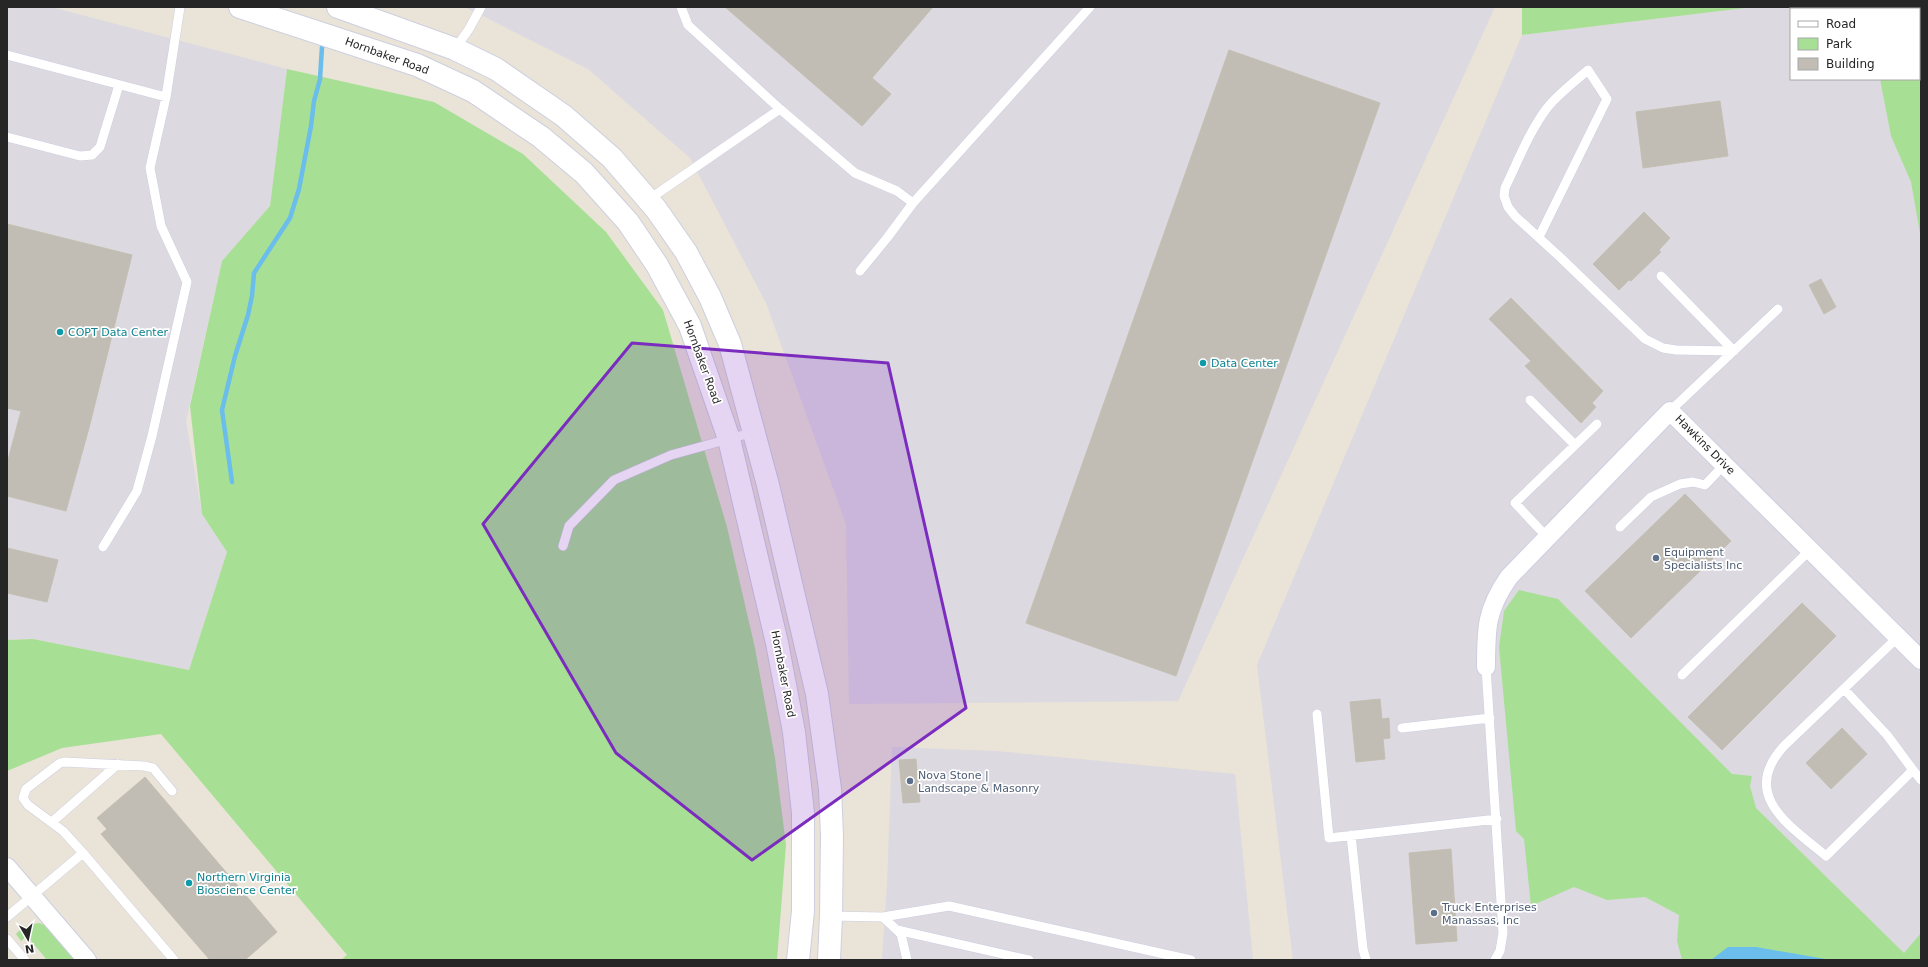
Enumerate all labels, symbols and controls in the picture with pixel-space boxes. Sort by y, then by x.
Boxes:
legend [1790,8,1920,80]
text: Road [1826,17,1856,31]
street label: Hornbaker Road [343,35,431,77]
text: Park [1826,37,1852,51]
text: Building [1826,57,1875,71]
street label: Hornbaker Road [681,318,723,406]
place label: COPT Data Center [68,326,168,339]
marker: COPT Data Center [55,327,65,337]
place label: Data Center [1211,357,1278,370]
marker: Data Center [1198,358,1208,368]
street label: Hawkins Drive [1672,412,1738,478]
place label: Equipment Specialists Inc [1664,546,1742,572]
marker: Equipment Specialists Inc [1651,553,1661,563]
street label: Hornbaker Road [768,629,798,719]
place label: Nova Stone | Landscape & Masonry [918,769,1040,795]
marker: Nova Stone | Landscape & Masonry [905,776,915,786]
place label: Northern Virginia Bioscience Center [197,871,297,897]
marker: Northern Virginia Bioscience Center [184,878,194,888]
place label: Truck Enterprises Manassas, Inc [1441,901,1537,927]
marker: Truck Enterprises Manassas, Inc [1429,908,1439,918]
north arrow [8,919,48,959]
text: N [24,941,35,956]

